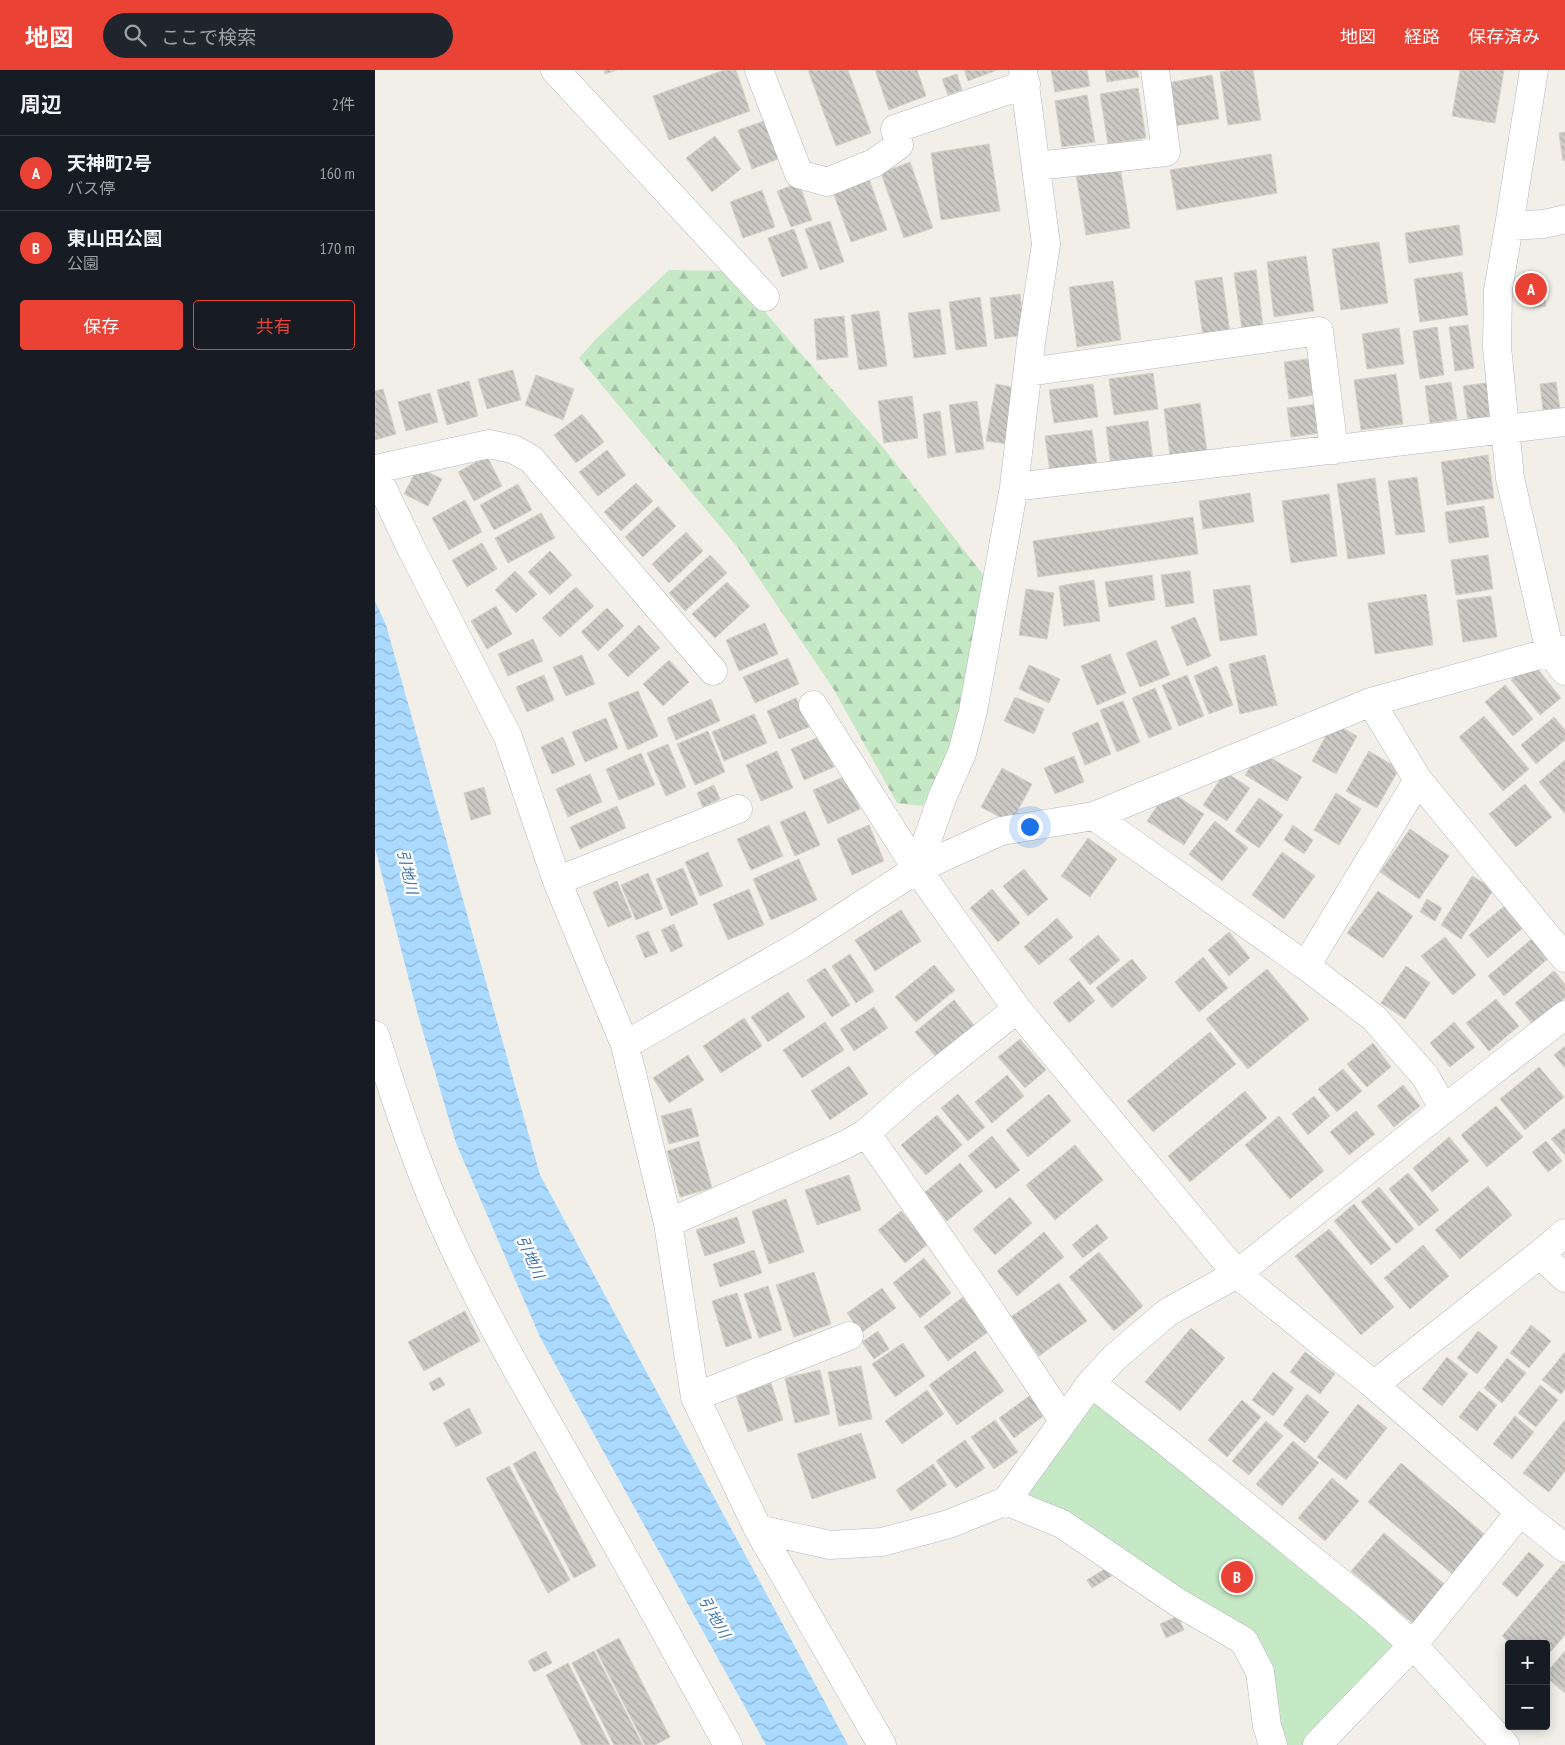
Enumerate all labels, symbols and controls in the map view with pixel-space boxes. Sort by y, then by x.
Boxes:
search box [103,13,453,58]
icon: search [121,21,149,49]
text: 地図 [25,22,73,53]
text: ここで検索 [161,25,256,49]
text: 地図 [1340,25,1376,48]
text: 経路 [1404,25,1440,48]
text: 保存済み [1468,25,1540,48]
text: 周辺 [20,91,62,118]
text: 2件 [332,94,355,114]
text: 天神町2号 [67,151,152,175]
text: A [32,163,40,183]
text: 160 m [320,163,355,183]
text: バス停 [67,178,115,198]
text: 東山田公園 [67,226,162,250]
text: B [32,238,40,258]
text: 170 m [320,238,355,258]
text: 公園 [67,253,99,273]
pin: A [1515,270,1547,308]
button: 保存 [20,300,183,350]
button: 共有 [193,300,355,350]
your location [1017,814,1043,840]
water label: 引地川 [394,848,423,898]
water label: 引地川 [513,1233,550,1283]
pin: B [1221,1558,1253,1596]
water label: 引地川 [696,1593,735,1643]
map controls [1505,1640,1550,1730]
button: + [1505,1640,1550,1685]
button: − [1505,1685,1550,1730]

